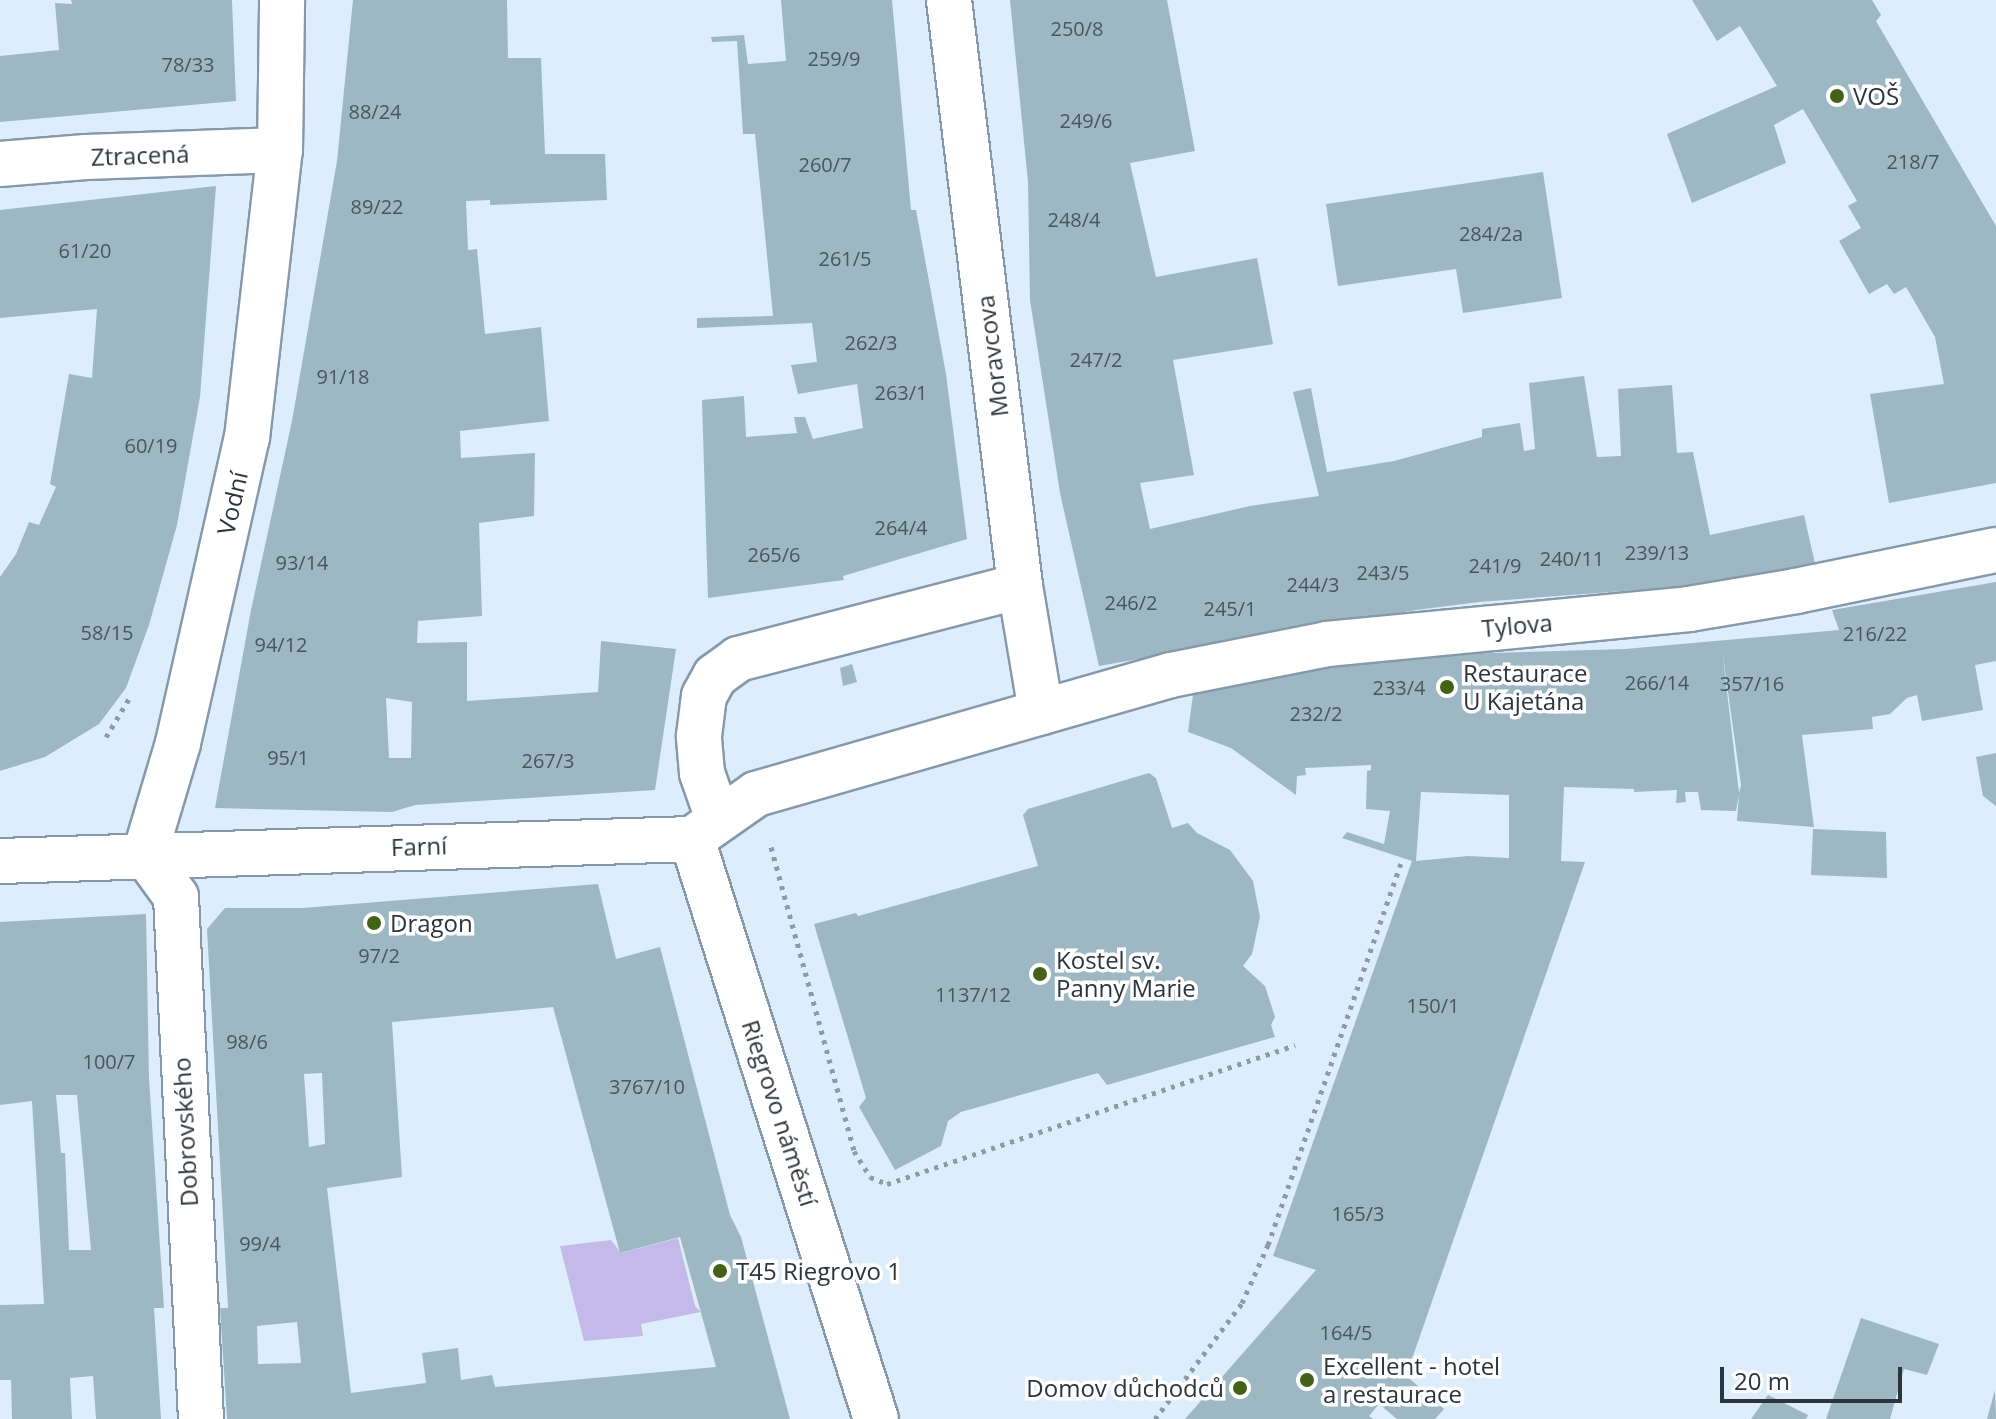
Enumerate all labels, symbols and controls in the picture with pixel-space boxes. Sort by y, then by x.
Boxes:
house number: 250/8 [1050,16,1104,40]
house number: 259/9 [807,46,861,70]
house number: 78/33 [161,52,215,76]
place label: VOŠ [1853,82,1899,110]
marker: VOŠ [1828,87,1846,105]
house number: 88/24 [348,99,402,123]
house number: 249/6 [1059,108,1113,132]
street label: Ztracená [90,139,190,171]
house number: 218/7 [1886,149,1940,173]
house number: 260/7 [798,152,852,176]
house number: 89/22 [350,194,404,218]
house number: 248/4 [1047,207,1101,231]
house number: 284/2a [1459,221,1523,245]
house number: 61/20 [58,238,112,262]
house number: 261/5 [818,246,872,270]
street label: Moravcova [970,293,1014,419]
house number: 262/3 [844,330,898,354]
house number: 247/2 [1069,347,1123,371]
house number: 91/18 [316,364,370,388]
house number: 263/1 [874,380,928,404]
house number: 60/19 [124,433,178,457]
street label: Vodní [211,468,253,538]
house number: 264/4 [874,515,928,539]
house number: 239/13 [1625,540,1689,564]
house number: 265/6 [747,542,801,566]
house number: 240/11 [1540,546,1604,570]
house number: 93/14 [275,550,329,574]
house number: 241/9 [1468,553,1522,577]
house number: 243/5 [1356,560,1410,584]
house number: 244/3 [1286,572,1340,596]
house number: 246/2 [1104,590,1158,614]
house number: 245/1 [1203,596,1257,620]
street label: Tylova [1480,608,1554,642]
house number: 58/15 [80,620,134,644]
house number: 216/22 [1843,621,1907,645]
house number: 94/12 [254,632,308,656]
place label: Restaurace U Kajetána [1463,659,1587,715]
house number: 266/14 [1625,670,1689,694]
house number: 357/16 [1720,671,1784,695]
house number: 233/4 [1372,675,1426,699]
marker: Restaurace U Kajetána [1438,678,1456,696]
house number: 232/2 [1289,701,1343,725]
house number: 95/1 [267,745,309,769]
house number: 267/3 [521,748,575,772]
street label: Farní [390,831,448,861]
place label: Dragon [390,909,473,937]
marker: Dragon [365,914,383,932]
house number: 97/2 [358,943,400,967]
place label: Kostel sv. Panny Marie [1056,946,1196,1002]
marker: Kostel sv. Panny Marie [1031,965,1049,983]
house number: 1137/12 [935,982,1011,1006]
house number: 150/1 [1406,993,1460,1017]
street label: Riegrovo náměstí [736,1016,824,1210]
house number: 98/6 [226,1029,268,1053]
house number: 100/7 [82,1049,136,1073]
street label: Dobrovského [167,1057,203,1207]
house number: 3767/10 [609,1074,685,1098]
house number: 165/3 [1331,1201,1385,1225]
house number: 99/4 [239,1231,281,1255]
place label: T45 Riegrovo 1 [736,1257,901,1285]
marker: T45 Riegrovo 1 [711,1262,729,1280]
house number: 164/5 [1319,1320,1373,1344]
scale bar [1724,1351,1906,1401]
place label: Excellent - hotel a restaurace [1323,1352,1500,1408]
text: 20 m [1734,1364,1790,1397]
marker: Excellent - hotel a restaurace [1298,1371,1316,1389]
place label: Domov důchodců [1026,1374,1224,1402]
marker: Domov důchodců [1231,1379,1249,1397]

